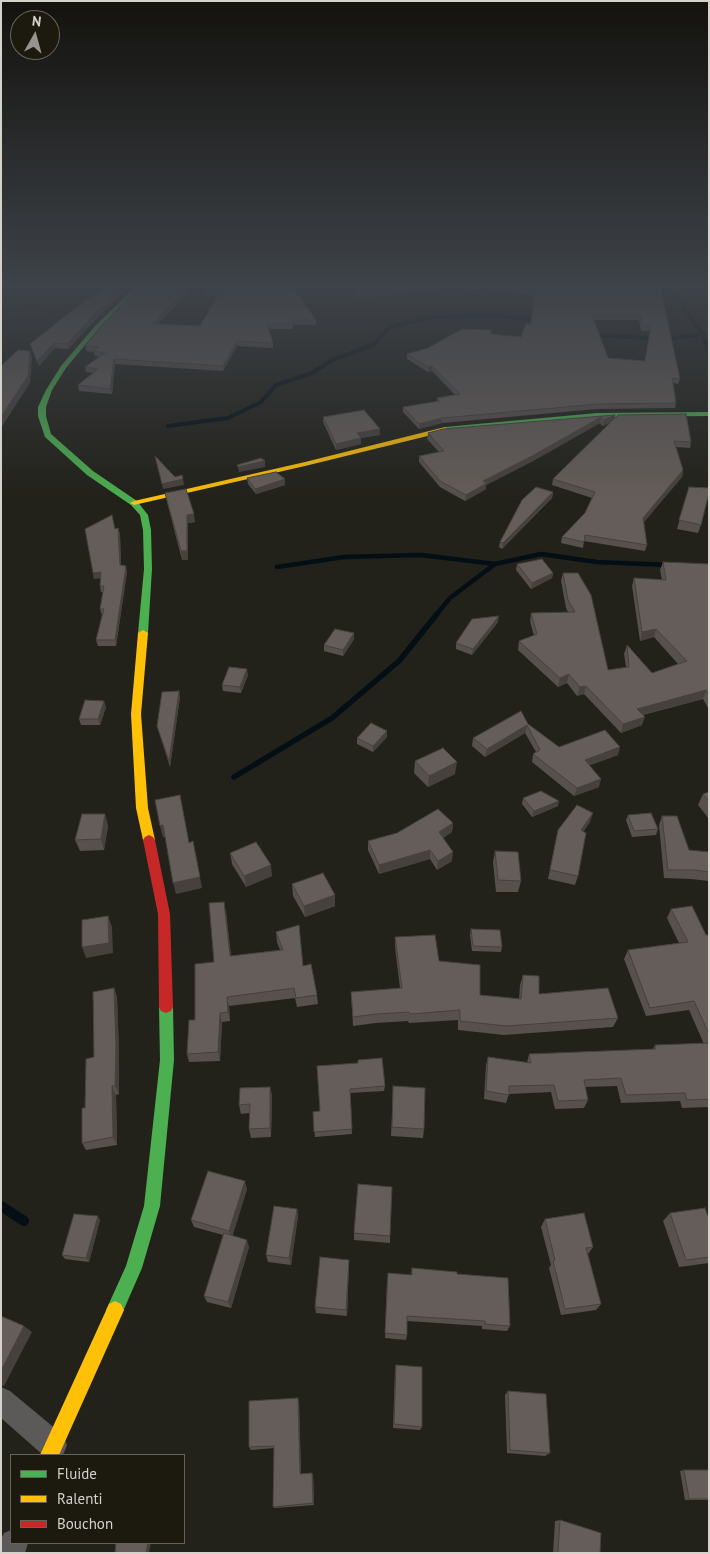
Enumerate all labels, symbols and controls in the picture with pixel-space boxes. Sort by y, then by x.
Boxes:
north arrow [10,10,60,60]
text: N [31,12,42,31]
legend [10,1454,185,1544]
text: Fluide [57,1464,97,1483]
text: Ralenti [57,1489,103,1508]
text: Bouchon [57,1514,113,1533]

